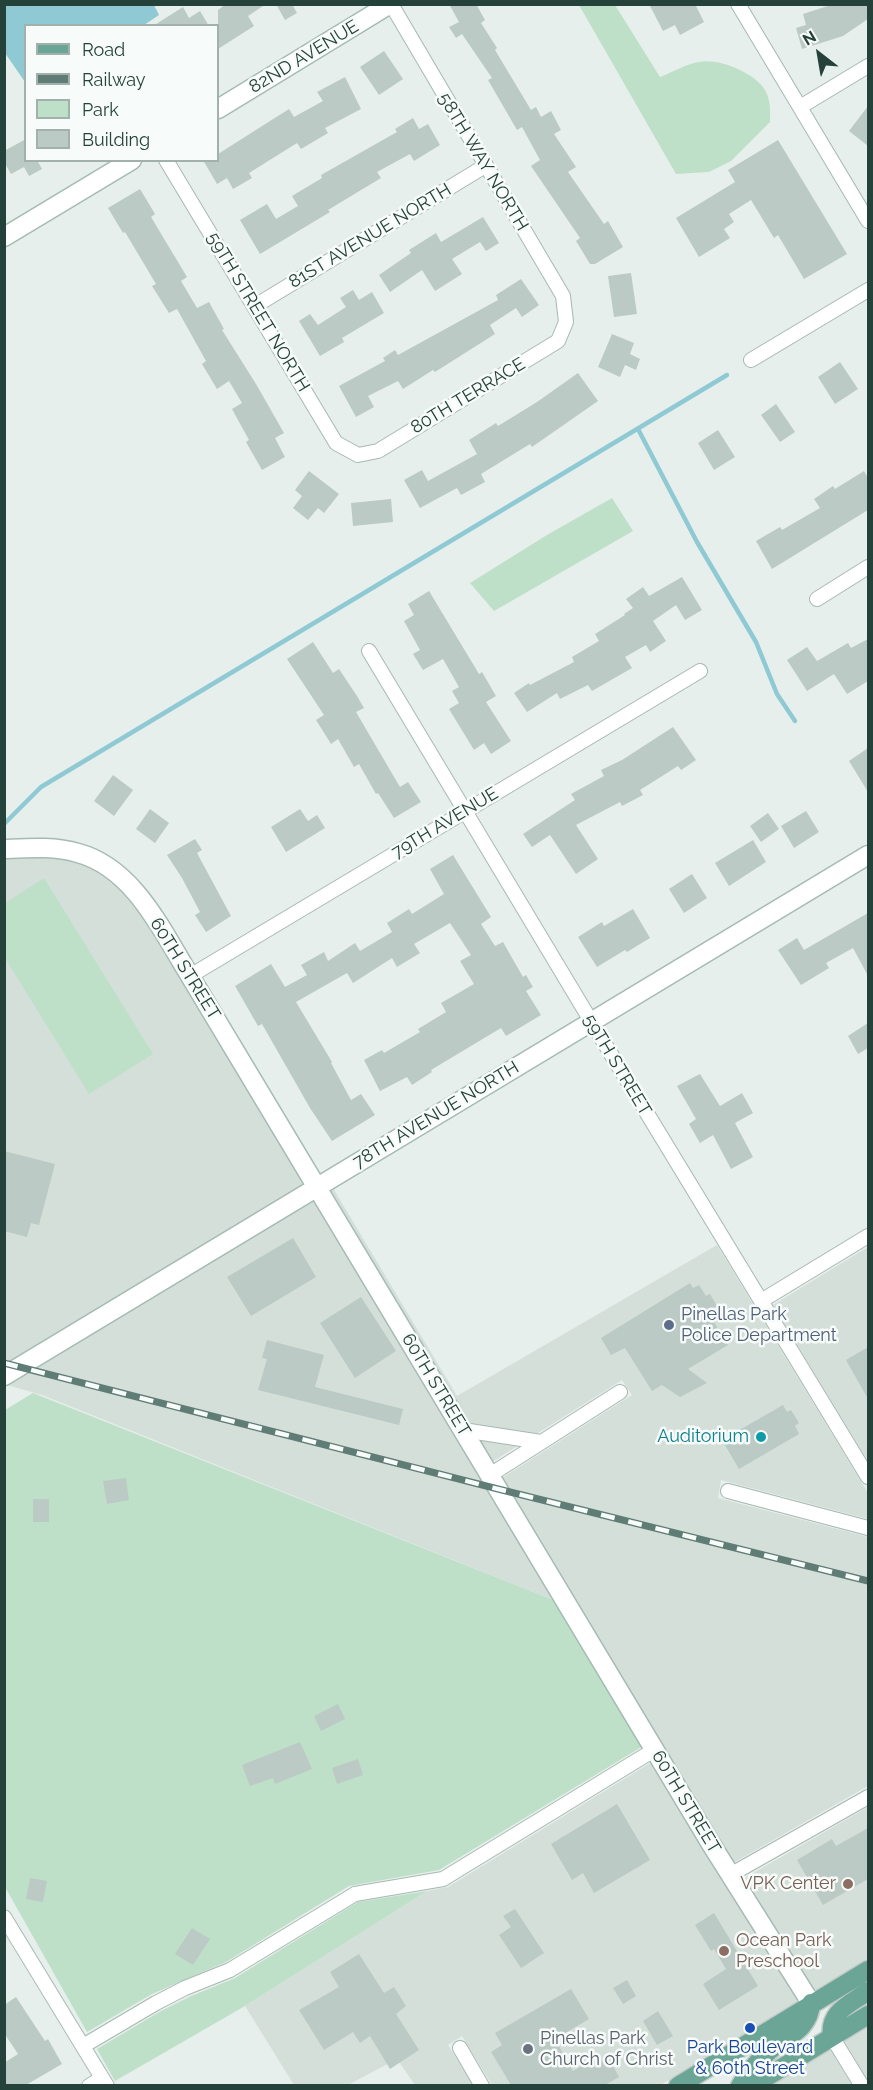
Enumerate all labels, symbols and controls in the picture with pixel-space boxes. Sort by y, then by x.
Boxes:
street label: 82ND AVENUE [245,16,363,98]
legend [24,24,219,162]
north arrow [789,24,849,84]
text: N [799,27,820,49]
text: Road [82,39,125,60]
text: Railway [82,69,146,90]
street label: 58TH WAY NORTH [433,89,533,235]
text: Park [82,99,119,120]
text: Building [82,129,150,150]
street label: 81ST AVENUE NORTH [285,179,455,293]
street label: 59TH STREET NORTH [202,228,314,396]
street label: 80TH TERRACE [407,353,529,439]
street label: 79TH AVENUE [388,783,502,863]
street label: 60TH STREET [145,914,225,1024]
street label: 59TH STREET [578,1010,656,1120]
street label: 78TH AVENUE NORTH [349,1057,523,1173]
place label: Pinellas Park Police Department [681,1304,837,1346]
marker: Pinellas Park Police Department [662,1318,676,1332]
street label: 60TH STREET [397,1330,475,1440]
place label: Auditorium [657,1426,749,1448]
marker: Auditorium [754,1430,768,1444]
street label: 60TH STREET [647,1747,725,1857]
place label: VPK Center [740,1873,836,1895]
marker: VPK Center [841,1877,855,1891]
place label: Ocean Park Preschool [736,1930,832,1972]
marker: Ocean Park Preschool [717,1944,731,1958]
marker: Park Boulevard & 60th Street [743,2021,757,2035]
place label: Pinellas Park Church of Christ [540,2028,673,2070]
place label: Park Boulevard & 60th Street [687,2037,813,2080]
marker: Pinellas Park Church of Christ [521,2042,535,2056]

